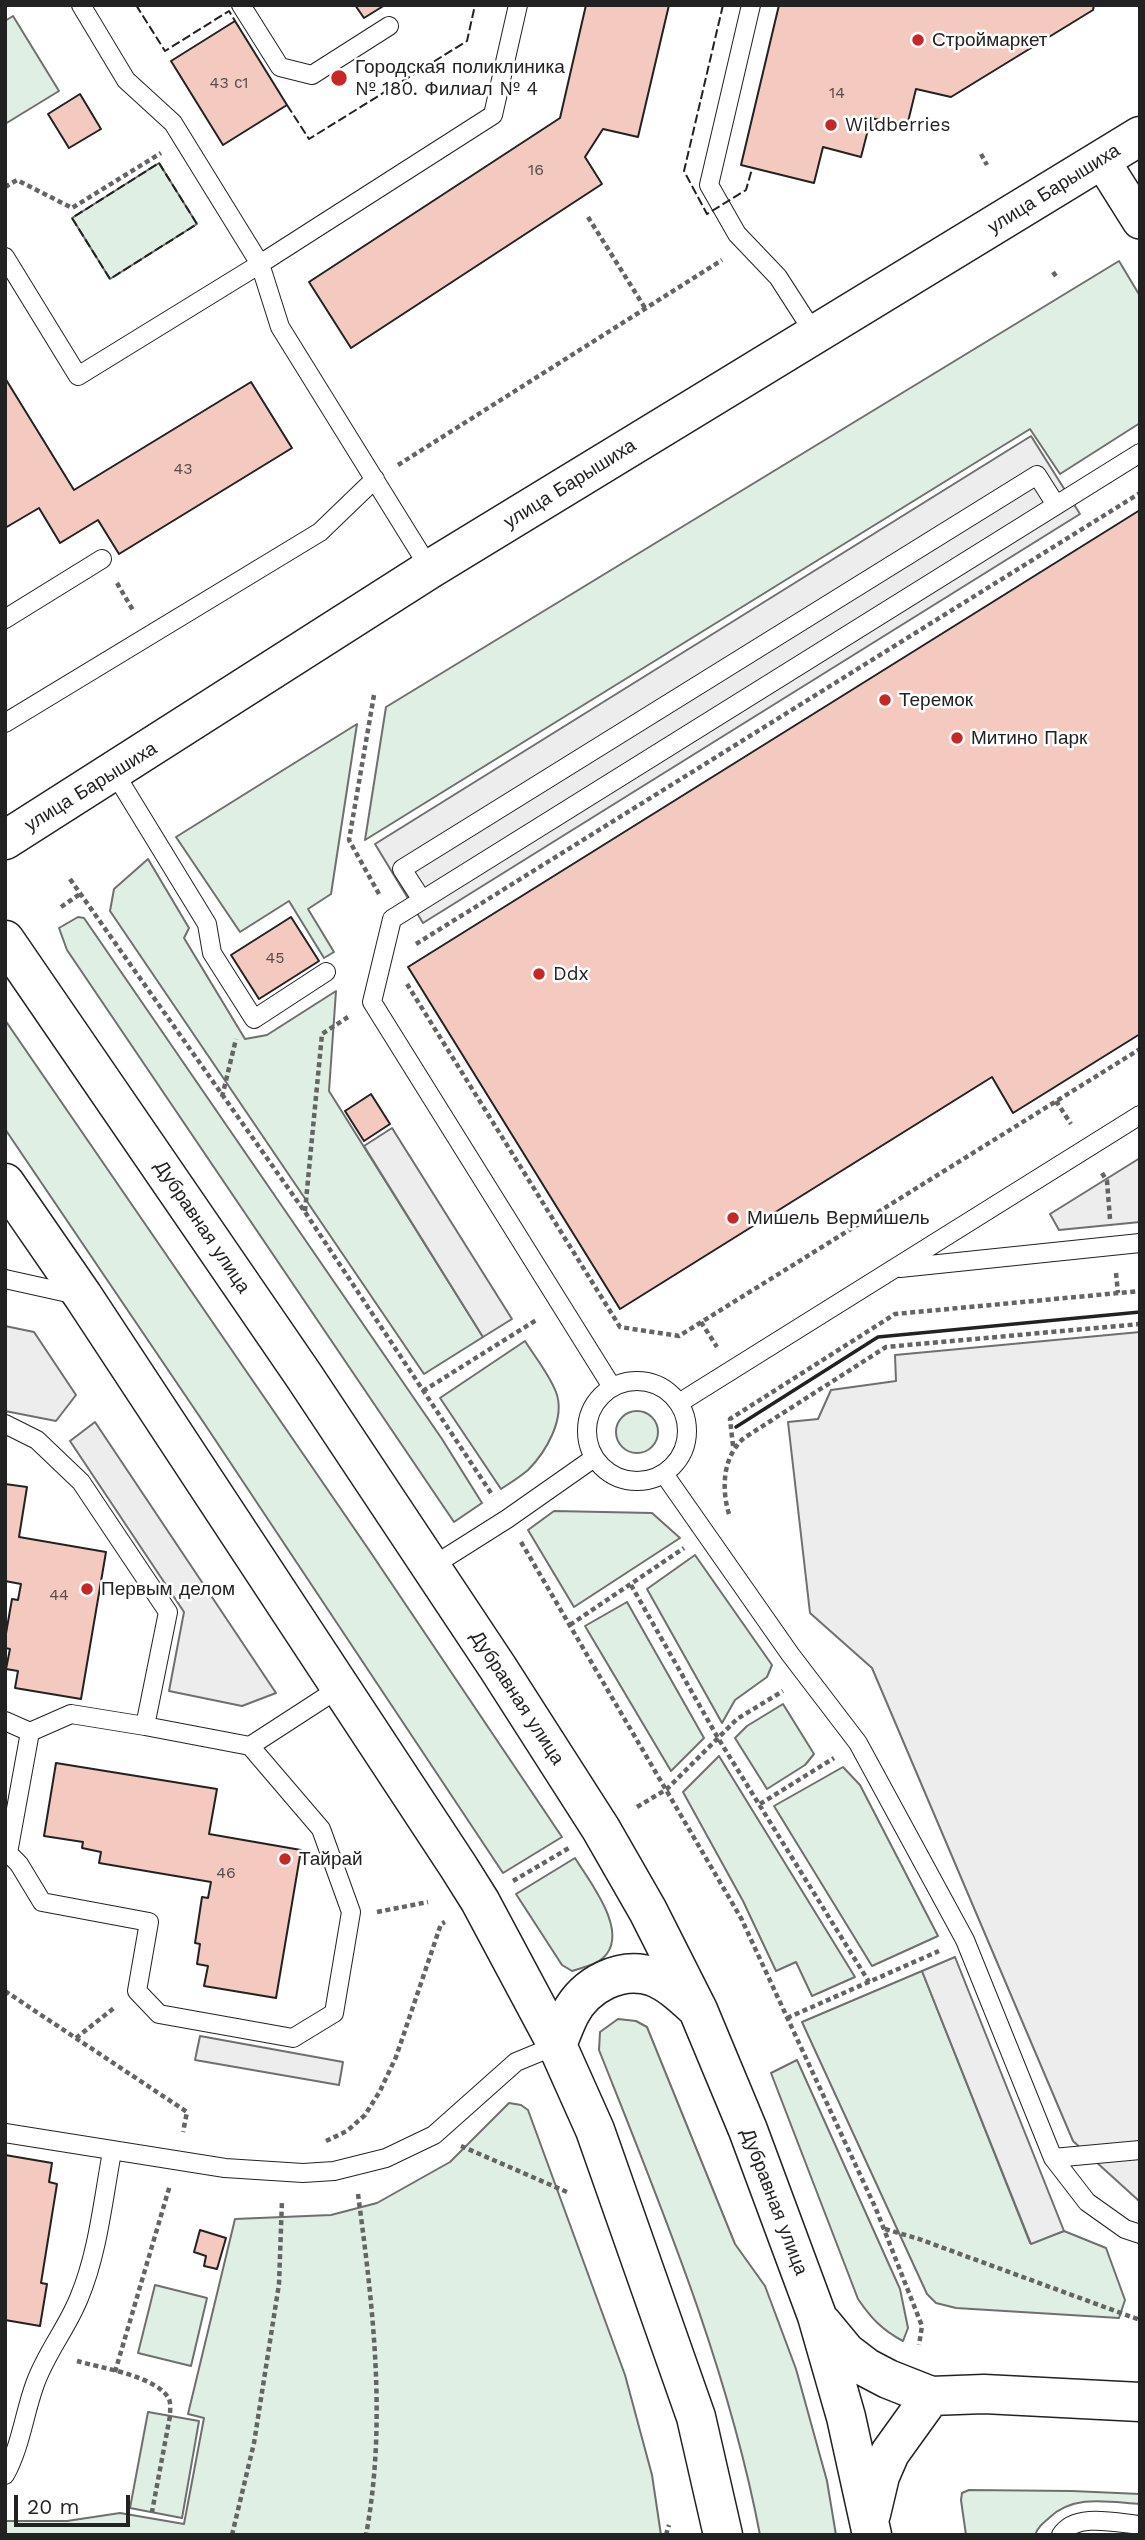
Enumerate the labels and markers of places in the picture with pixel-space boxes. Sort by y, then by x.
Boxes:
place label: Строймаркет [932,29,1048,51]
marker: Строймаркет [910,32,926,48]
place label: Городская поликлиника № 180. Филиал № 4 [355,56,565,100]
marker: Городская поликлиника № 180. Филиал № 4 [329,68,349,88]
place label: Wildberries [845,114,950,136]
marker: Wildberries [823,117,839,133]
place label: Теремок [899,689,973,711]
marker: Теремок [877,692,893,708]
place label: Митино Парк [971,727,1087,749]
marker: Митино Парк [949,730,965,746]
place label: Ddx [553,963,589,985]
marker: Ddx [531,966,547,982]
place label: Мишель Вермишель [747,1207,930,1229]
marker: Мишель Вермишель [725,1210,741,1226]
place label: Первым делом [101,1578,235,1600]
marker: Первым делом [79,1581,95,1597]
place label: Тайрай [299,1848,363,1870]
marker: Тайрай [277,1851,293,1867]

